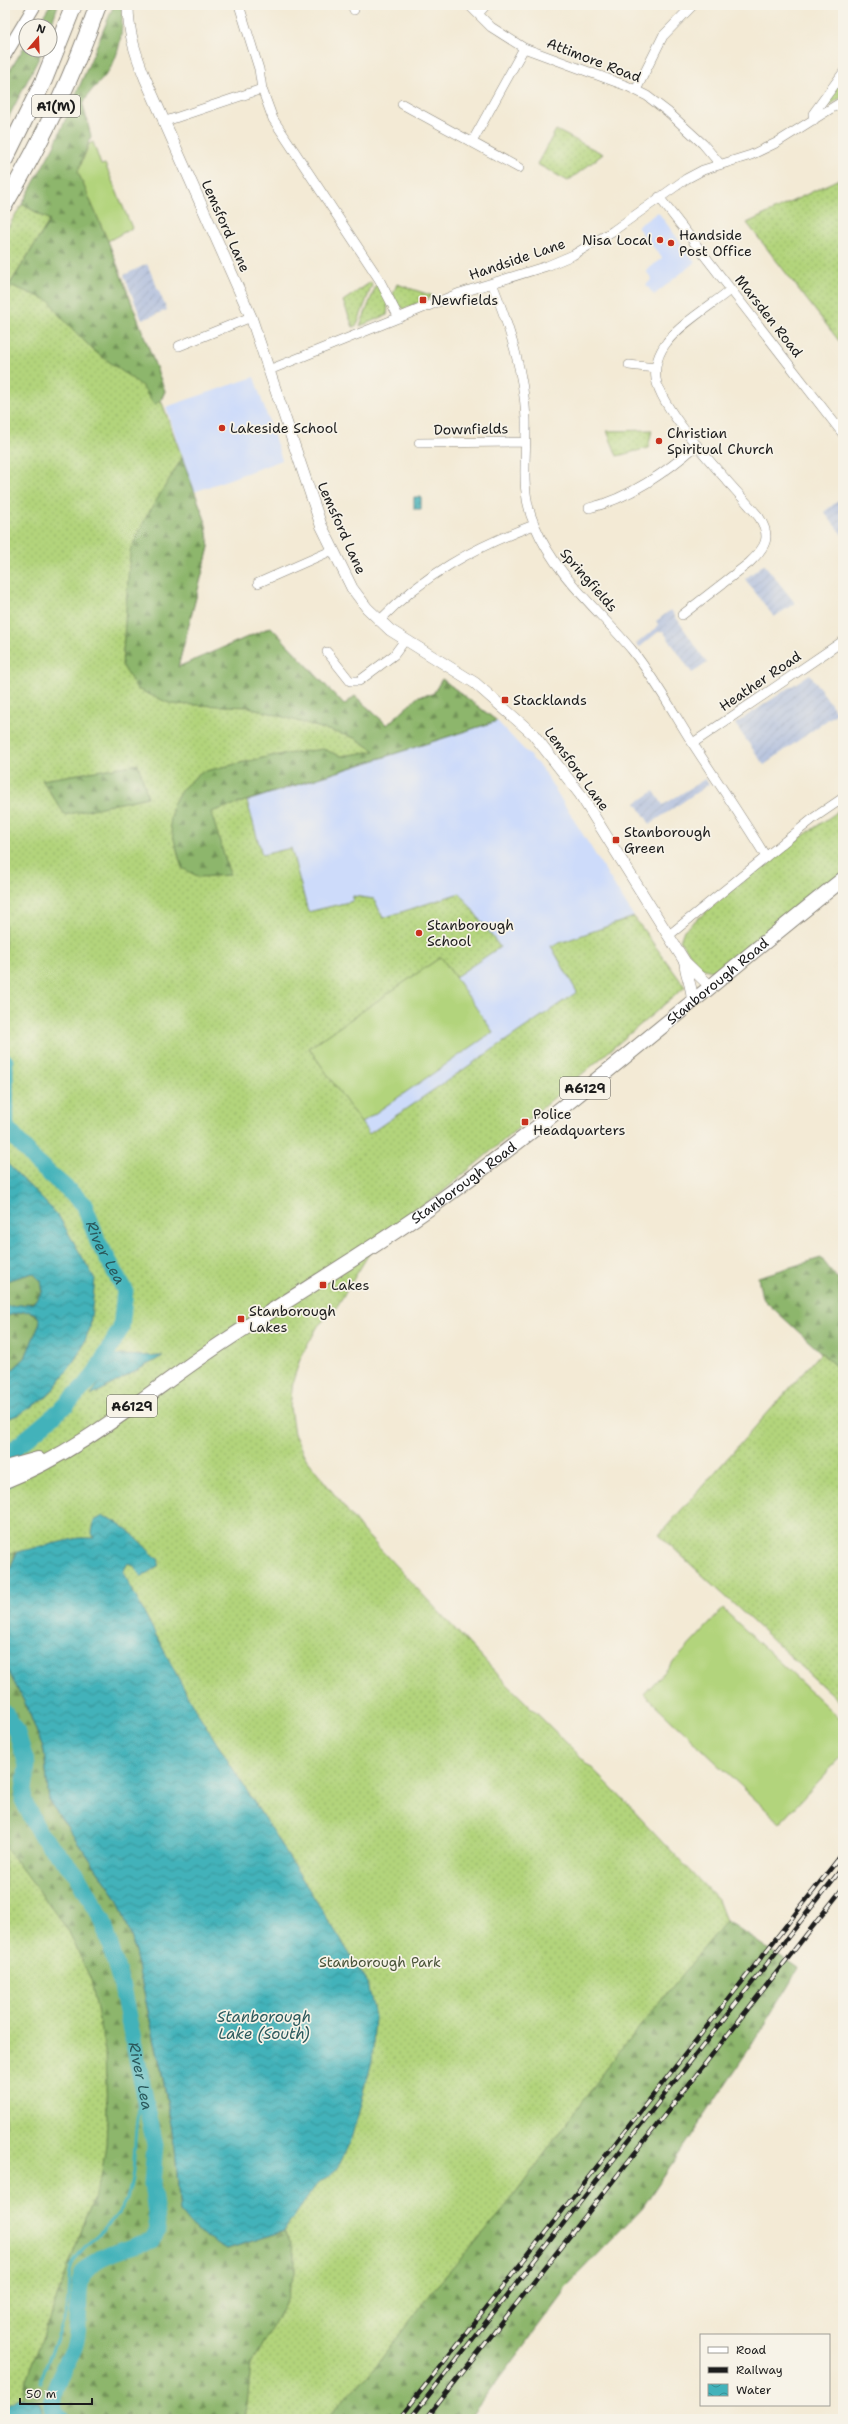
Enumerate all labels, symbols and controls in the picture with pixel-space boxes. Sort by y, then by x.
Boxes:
north arrow [18,18,58,58]
text: N [35,21,48,38]
street label: Attimore Road [544,34,644,86]
road number: A1(M) [32,95,80,117]
street label: Lemsford Lane [198,177,254,275]
place label: Handside Post Office [679,226,752,260]
place label: Nisa Local [582,231,653,249]
street label: Handside Lane [466,234,568,284]
marker: Nisa Local [655,235,665,245]
marker: Handside Post Office [666,238,676,248]
street label: Marsden Road [731,271,807,361]
place label: Newfields [431,291,498,309]
marker: Newfields [418,295,428,305]
place label: Lakeside School [230,419,338,437]
street label: Downfields [433,419,509,439]
marker: Lakeside School [217,423,227,433]
place label: Christian Spiritual Church [667,424,774,458]
marker: Christian Spiritual Church [654,436,664,446]
street label: Lemsford Lane [314,479,370,577]
street label: Springfields [556,544,622,616]
street label: Heather Road [716,647,805,715]
place label: Stacklands [513,691,587,709]
marker: Stacklands [500,695,510,705]
street label: Lemsford Lane [541,724,613,814]
place label: Stanborough Green [624,823,711,857]
marker: Stanborough Green [611,835,621,845]
place label: Stanborough School [427,916,514,950]
marker: Stanborough School [414,928,424,938]
street label: Stanborough Road [663,934,772,1028]
road number: A6129 [560,1077,610,1099]
place label: Police Headquarters [533,1105,626,1139]
marker: Police Headquarters [520,1117,530,1127]
street label: Stanborough Road [407,1137,520,1228]
water label: River Lea [81,1218,130,1288]
place label: Lakes [331,1276,369,1294]
marker: Lakes [318,1280,328,1290]
place label: Stanborough Lakes [249,1302,336,1336]
marker: Stanborough Lakes [236,1314,246,1324]
road number: A6129 [107,1395,157,1417]
park label: Stanborough Park [319,1953,441,1971]
water label: Stanborough Lake (South) [217,2007,311,2044]
water label: River Lea [124,2040,157,2112]
legend [700,2334,830,2406]
text: Road [736,2342,767,2358]
text: Railway [736,2362,783,2378]
scale bar [20,2380,92,2406]
text: Water [736,2382,772,2398]
text: 50 m [26,2386,56,2402]

